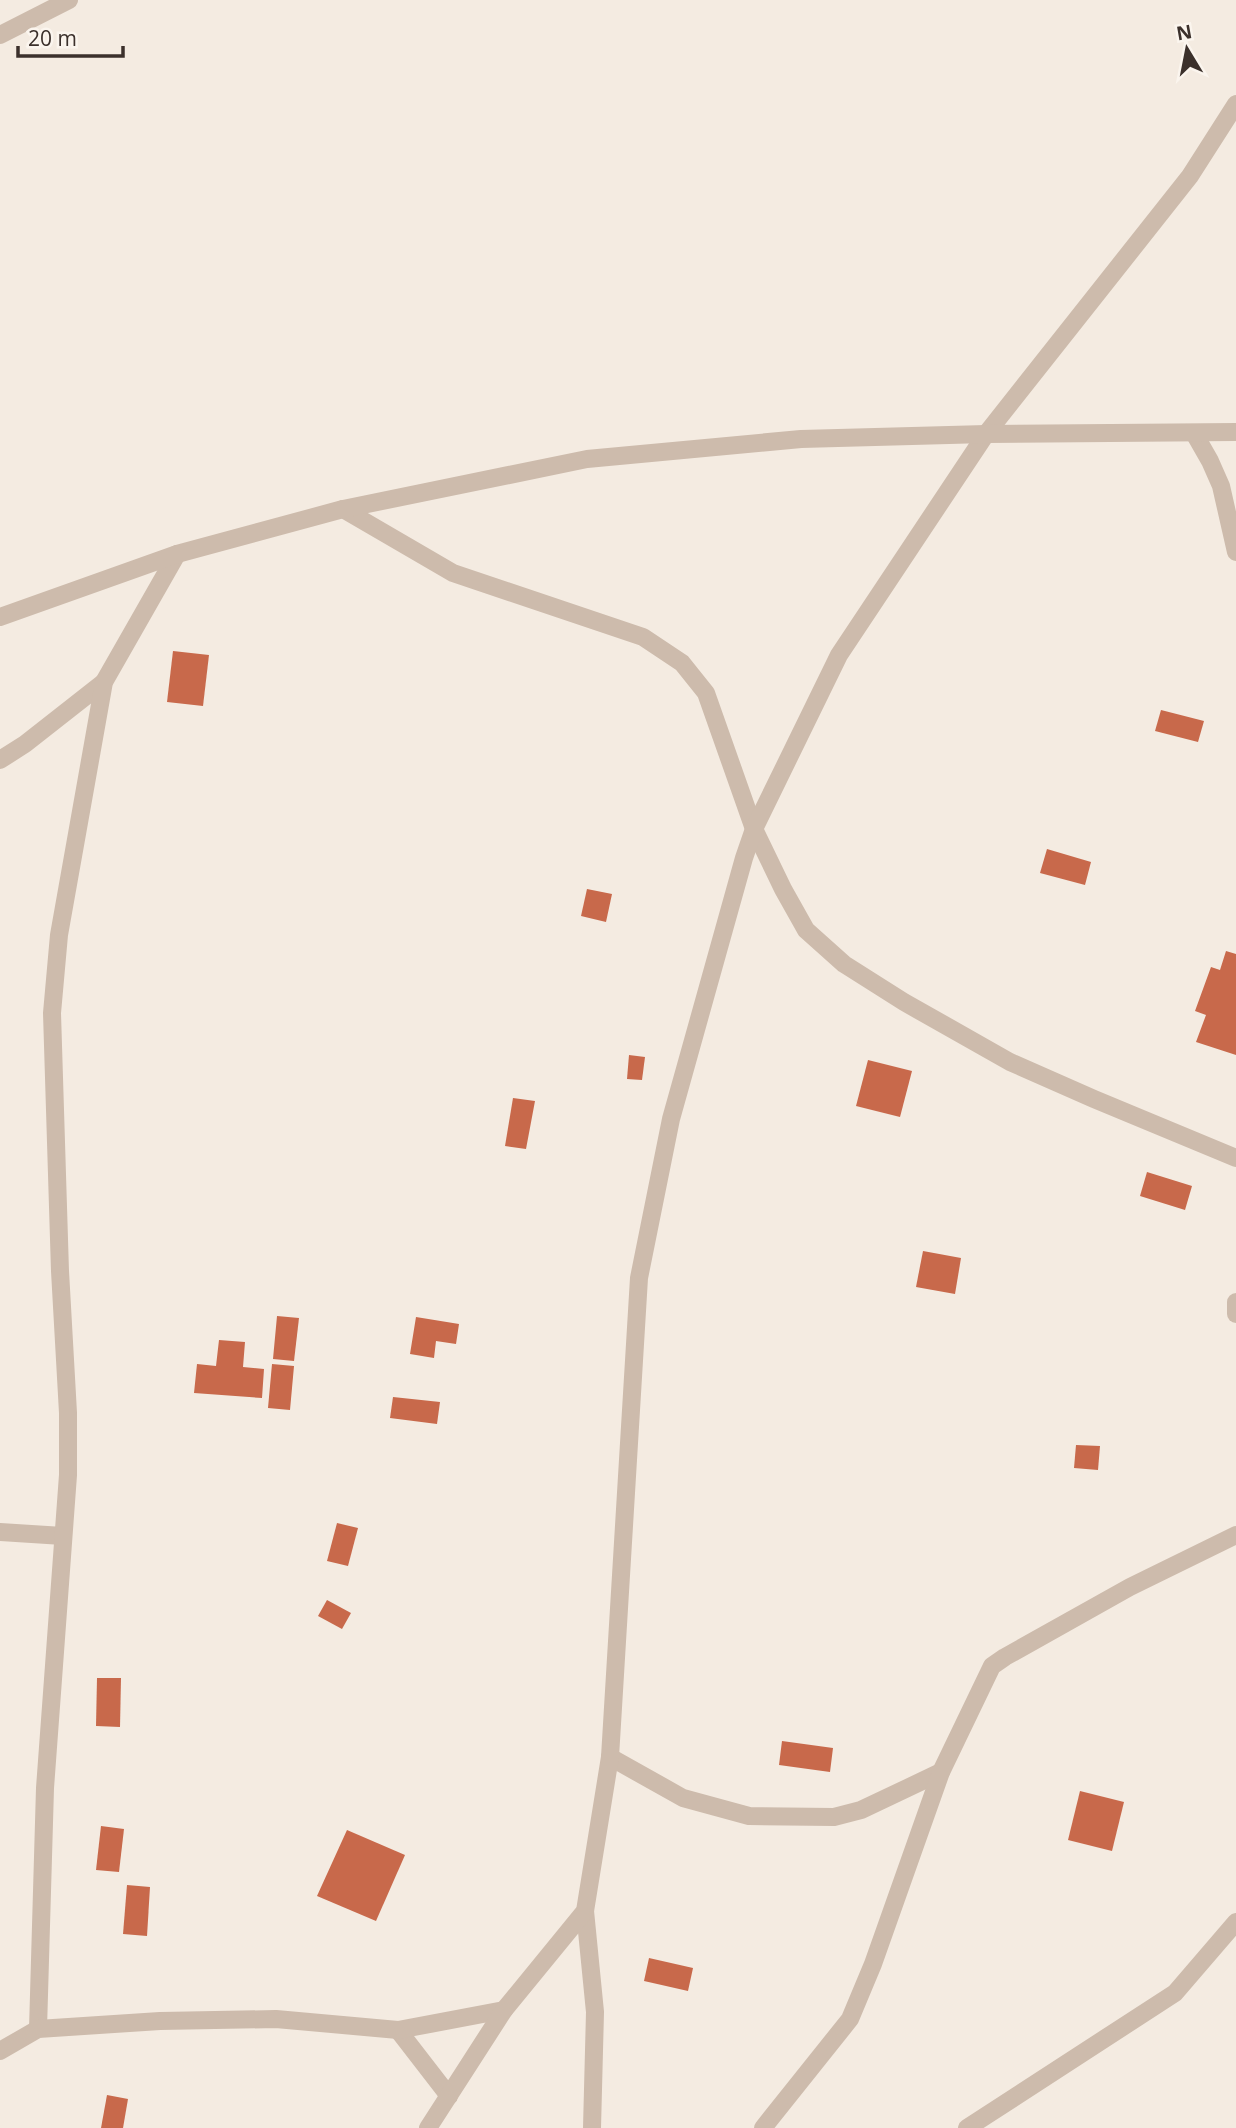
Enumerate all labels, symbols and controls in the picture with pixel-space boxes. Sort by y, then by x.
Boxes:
scale bar [18,14,122,58]
north arrow [1152,14,1222,84]
text: N [1174,18,1194,46]
text: 20 m [28,24,77,52]

